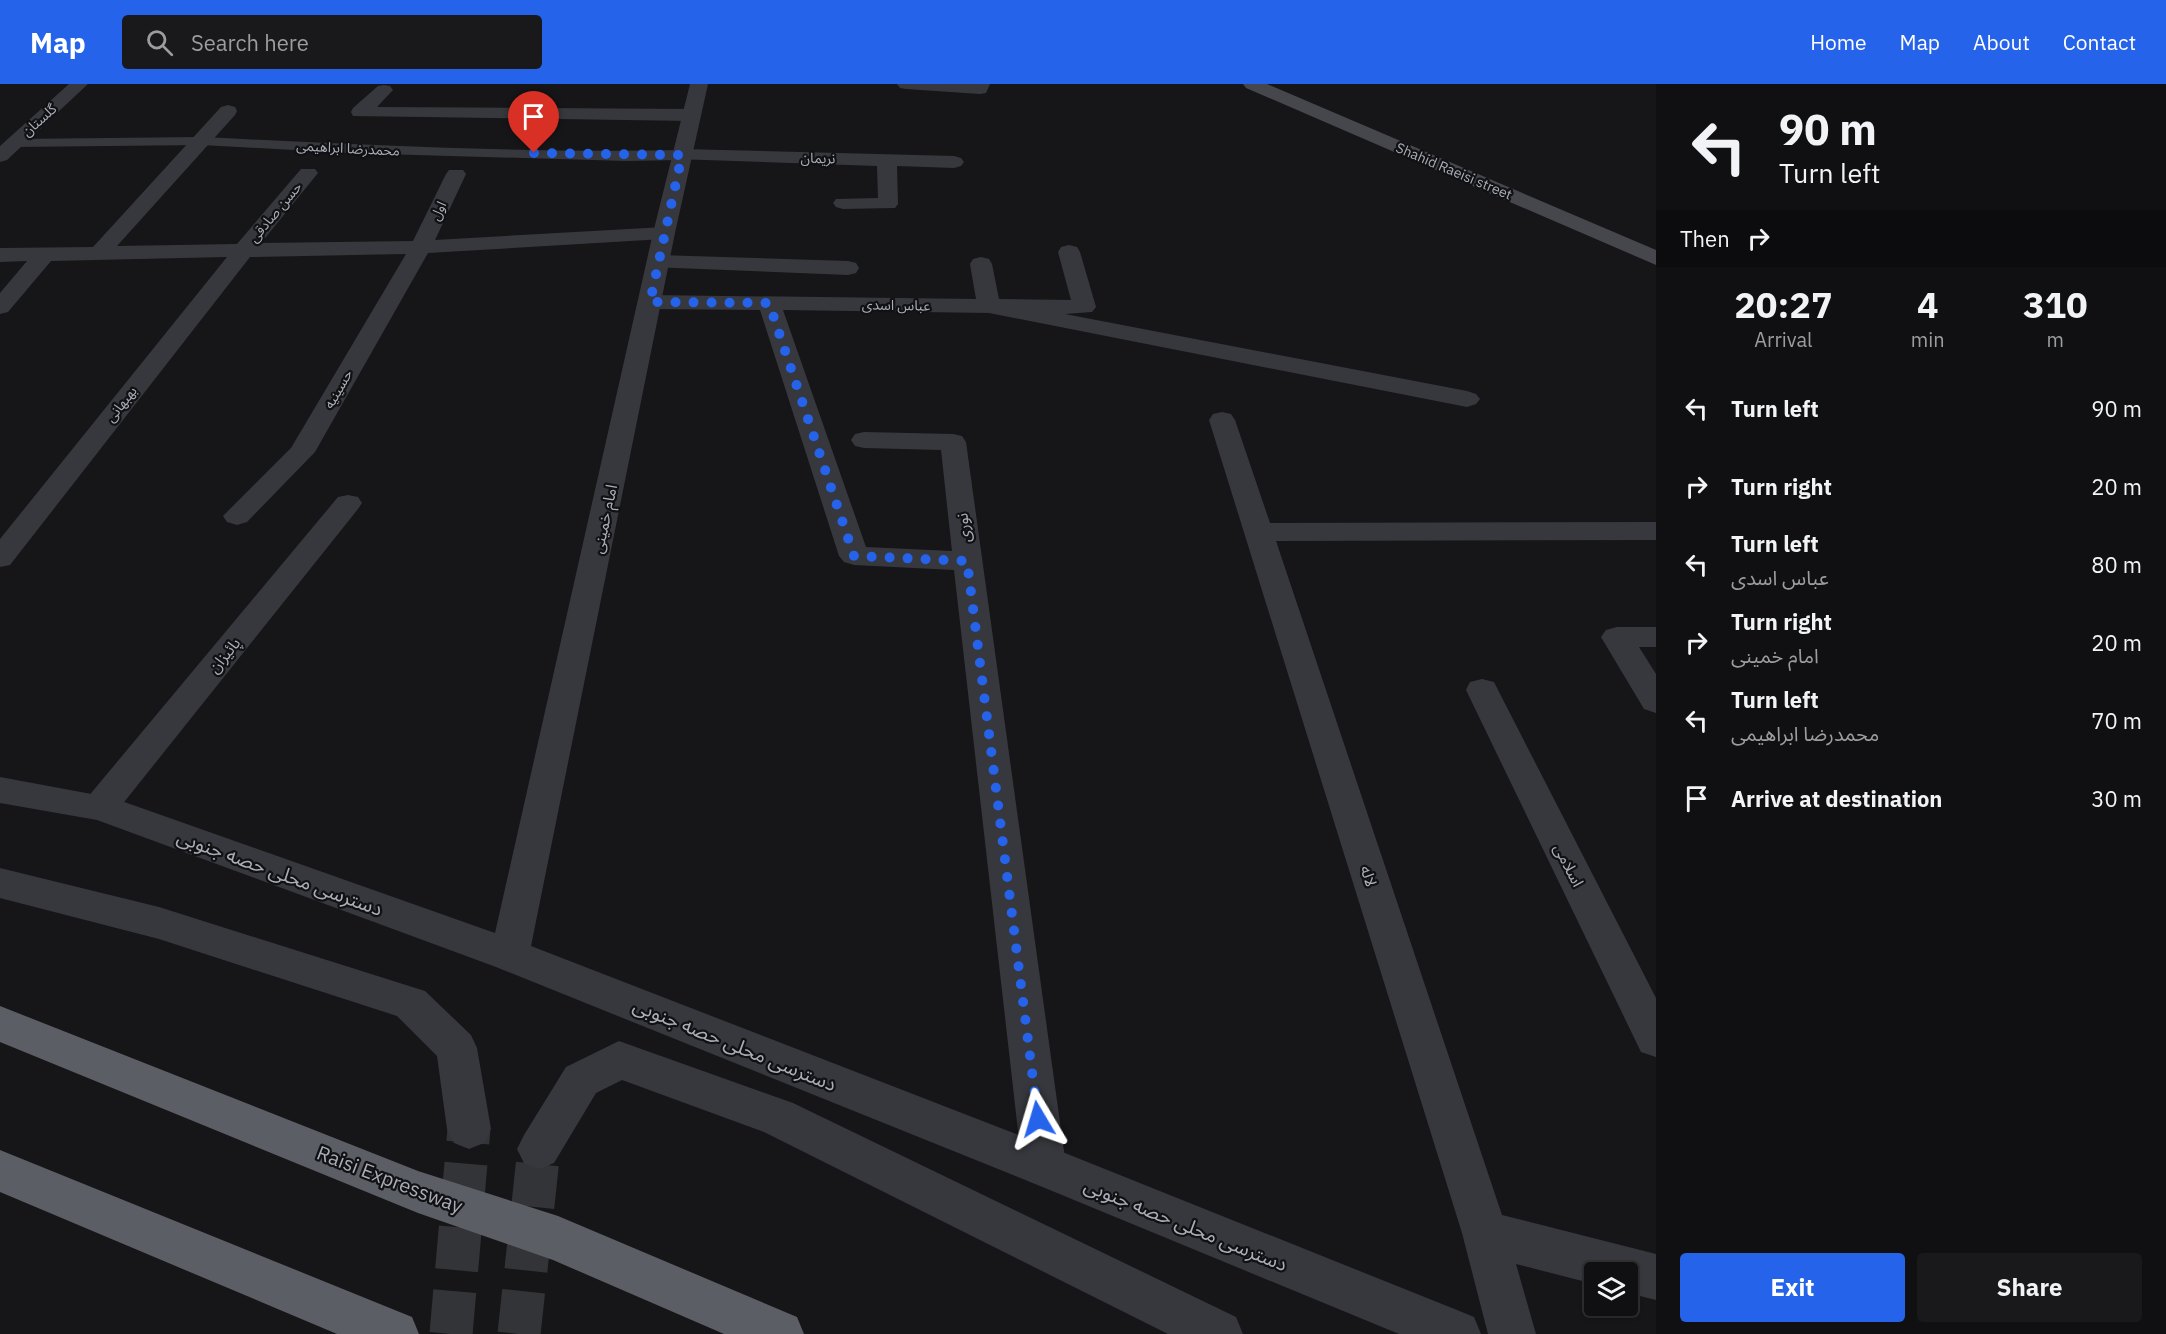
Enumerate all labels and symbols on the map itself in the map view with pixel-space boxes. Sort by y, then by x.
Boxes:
pin [508,91,559,153]
street label: گلستان [18,100,60,140]
street label: محمدرضا ابراهیمی [296,136,400,160]
street label: Shahid Raeisi street [1393,138,1515,204]
street label: نریمان [800,149,836,167]
street label: حسن صادقی [244,178,306,246]
street label: اول [426,198,450,224]
street label: عباس اسدی [862,295,930,315]
street label: حسینیه [320,366,356,412]
street label: بهبهانی [101,382,141,426]
street label: امام خمینی [587,483,624,556]
street label: نوری [951,512,975,544]
street label: پائیزان [204,633,245,678]
street label: دسترسی محلی حصه جنوبی [173,822,387,922]
street label: اسلامی [1550,840,1588,890]
street label: لاله [1356,863,1382,889]
street label: دسترسی محلی حصه جنوبی [629,991,841,1097]
position arrow [1006,1087,1070,1151]
street label: Raisi Expressway [313,1139,467,1219]
street label: دسترسی محلی حصه جنوبی [1080,1171,1292,1277]

